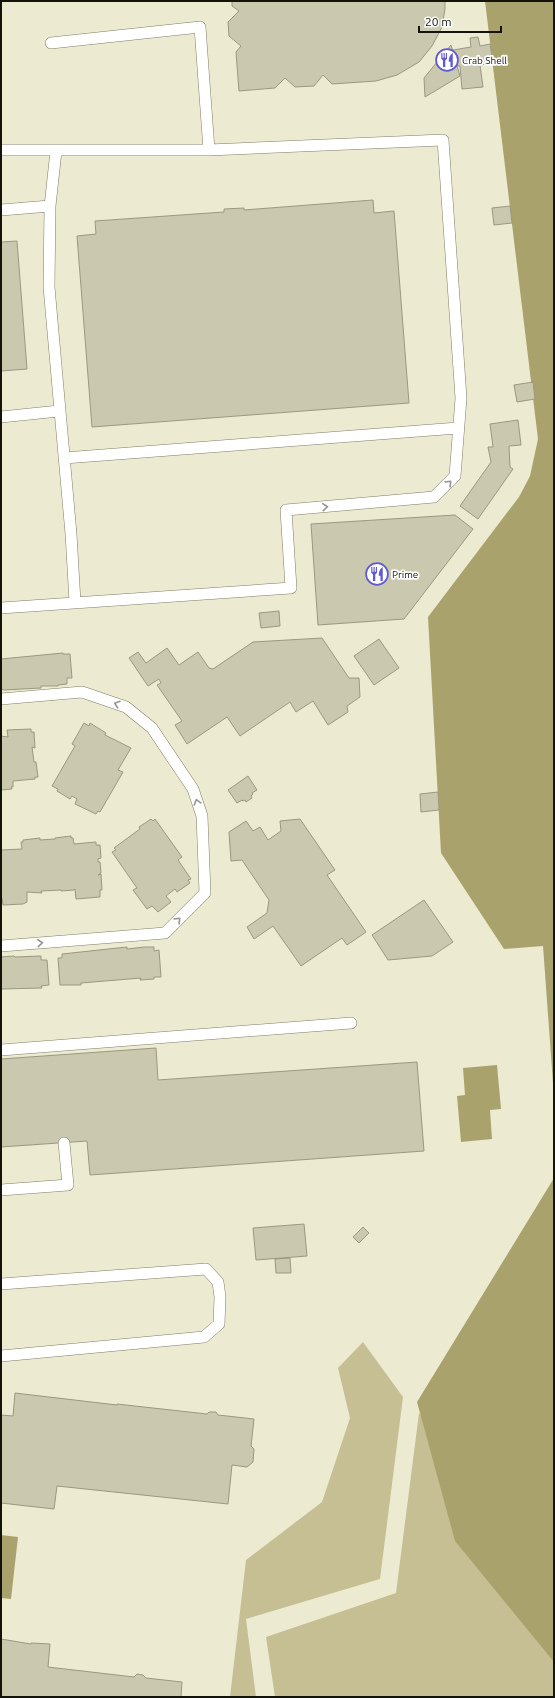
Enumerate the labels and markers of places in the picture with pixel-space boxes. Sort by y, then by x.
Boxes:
restaurant icon: Crab Shell [434,47,460,73]
place label: Crab Shell [462,55,507,66]
restaurant icon: Prime [364,561,390,587]
place label: Prime [392,569,418,580]

